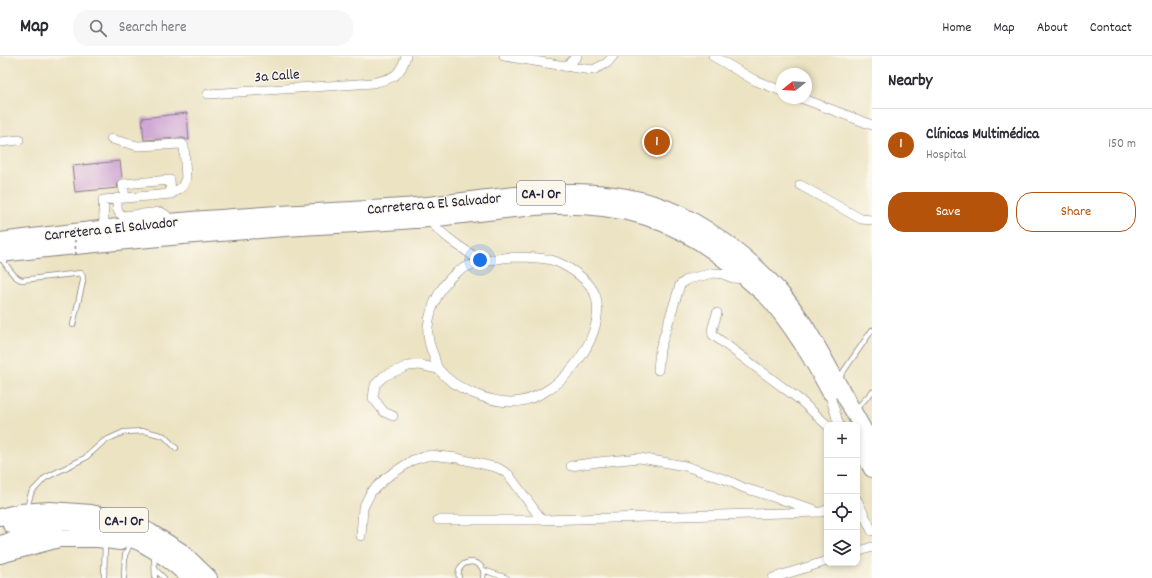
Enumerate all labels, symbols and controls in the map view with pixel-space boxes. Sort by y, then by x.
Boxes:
search box [73,10,353,46]
text: Map [20,14,49,41]
icon: search [87,17,109,39]
text: Search here [119,17,187,39]
text: Home [942,18,971,38]
text: Map [993,18,1015,38]
text: About [1037,18,1068,38]
text: Contact [1090,18,1132,38]
street label: 3a Calle [254,64,301,90]
north arrow [776,68,812,104]
text: Nearby [888,70,932,94]
text: Clínicas Multimédica [926,124,1039,146]
pin: 1 [644,127,670,157]
text: 1 [900,135,902,154]
text: 150 m [1108,135,1136,154]
text: Hospital [926,146,966,165]
road number: CA-1 Or [517,181,565,205]
street label: Carretera a El Salvador [366,188,503,222]
button: Save [888,192,1008,232]
button: Share [1016,192,1136,232]
street label: Carretera a El Salvador [43,212,180,248]
your location [470,250,490,270]
map controls [824,422,860,566]
button: + [824,422,860,458]
button: − [824,458,860,494]
button: locate [824,494,860,530]
road number: CA-1 Or [100,508,148,532]
button: layers [824,530,860,566]

